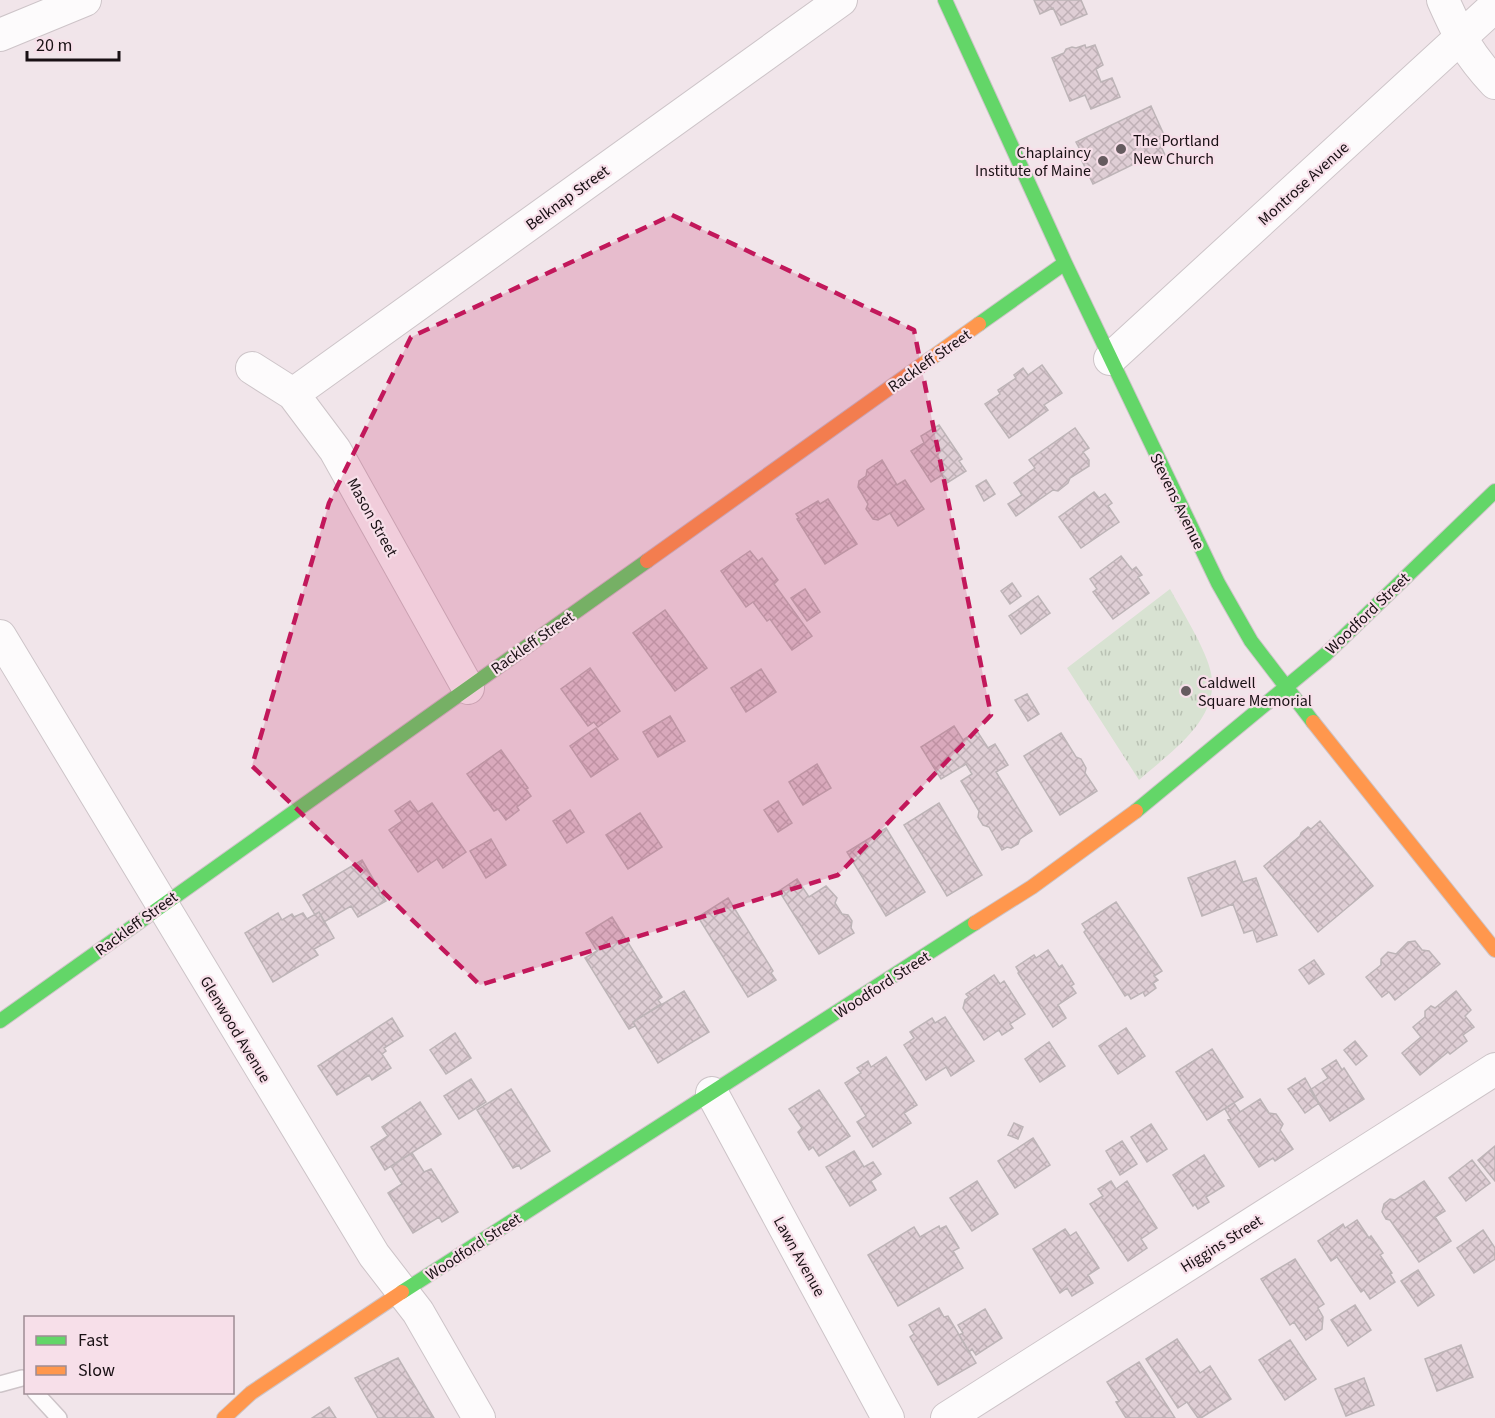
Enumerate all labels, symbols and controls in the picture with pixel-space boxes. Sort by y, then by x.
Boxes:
scale bar [27,24,118,62]
text: 20 m [36,33,72,58]
place label: The Portland New Church [1133,130,1220,170]
street label: Montrose Avenue [1253,137,1354,231]
place label: Chaplaincy Institute of Maine [975,142,1092,182]
marker: The Portland New Church [1114,142,1128,156]
marker: Chaplaincy Institute of Maine [1096,154,1110,168]
street label: Belknap Street [521,160,614,236]
street label: Rackleff Street [884,324,976,398]
street label: Stevens Avenue [1144,450,1210,553]
street label: Mason Street [341,474,403,561]
street label: Woodford Street [1321,567,1415,660]
street label: Rackleff Street [487,606,579,680]
place label: Caldwell Square Memorial [1198,672,1312,712]
marker: Caldwell Square Memorial [1179,684,1193,698]
street label: Rackleff Street [91,886,183,961]
street label: Woodford Street [831,945,935,1024]
street label: Glenwood Avenue [195,972,276,1087]
street label: Woodford Street [422,1207,526,1286]
street label: Higgins Street [1176,1210,1267,1278]
street label: Lawn Avenue [768,1212,830,1301]
legend [24,1316,234,1394]
text: Fast [78,1328,109,1353]
text: Slow [78,1358,115,1383]

